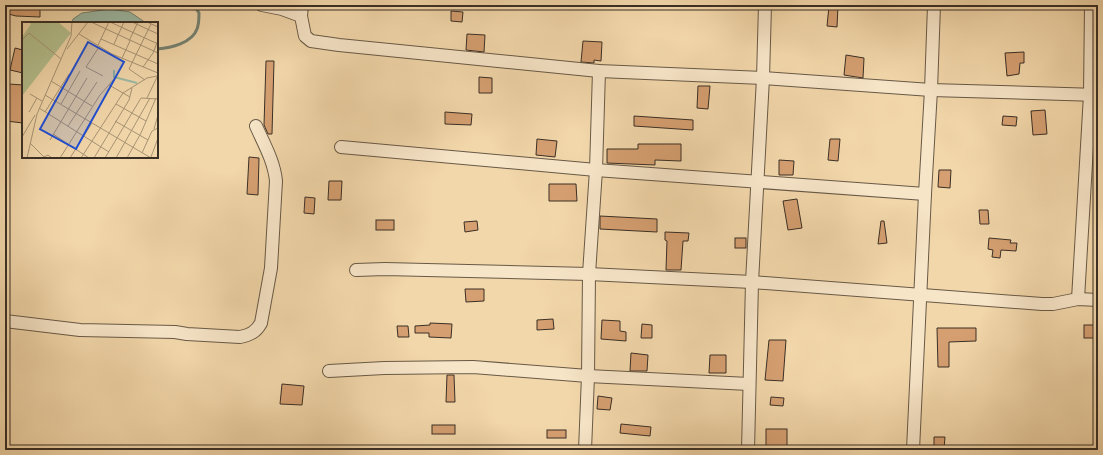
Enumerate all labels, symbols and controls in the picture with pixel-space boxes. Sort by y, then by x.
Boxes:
inset map [22,22,158,158]

